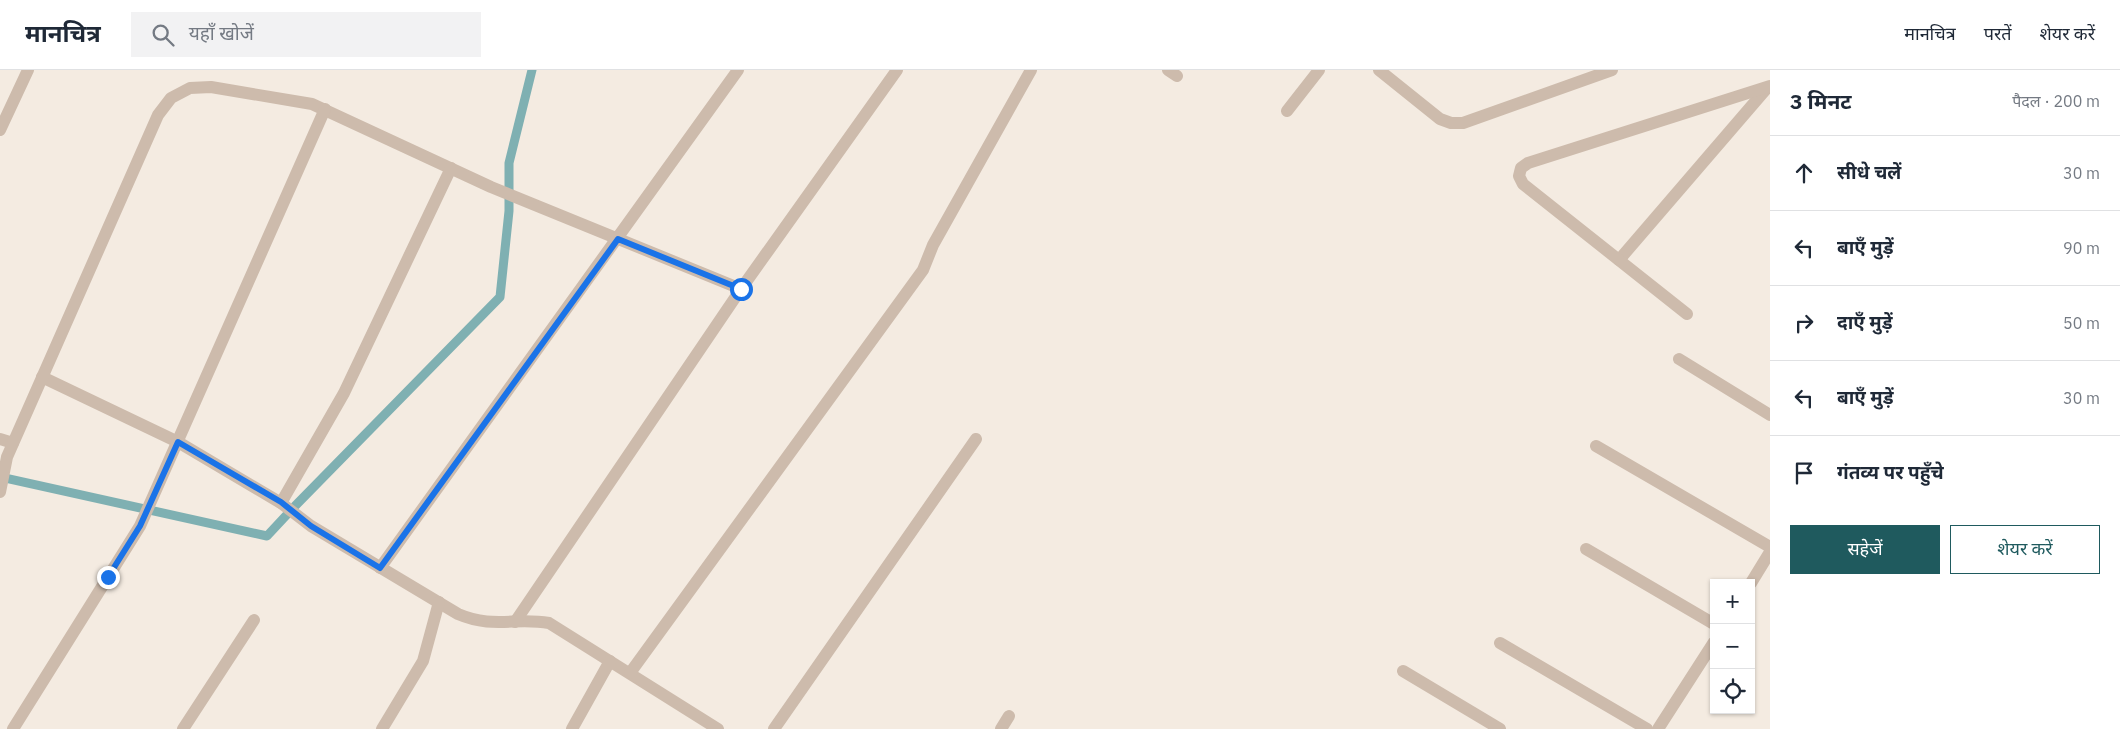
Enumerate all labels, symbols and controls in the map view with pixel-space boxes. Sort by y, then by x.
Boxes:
search box [131,12,481,57]
text: मानचित्र [25,17,101,49]
icon: search [149,21,177,49]
text: यहाँ खोजें [189,21,254,45]
text: मानचित्र [1904,22,1956,45]
text: परतें [1984,22,2012,45]
text: शेयर करें [2040,22,2095,45]
text: 3 मिनट [1790,87,1852,115]
text: पैदल · 200 m [2012,91,2100,111]
icon: ahead [1790,159,1818,187]
text: सीधे चलें [1837,160,1901,184]
text: 30 m [2063,163,2100,183]
icon: left [1790,234,1818,262]
text: बाएँ मुड़ें [1837,235,1894,259]
text: 90 m [2063,238,2100,258]
route start [730,278,753,301]
icon: right [1790,309,1818,337]
text: दाएँ मुड़ें [1837,310,1893,334]
text: 50 m [2063,313,2100,333]
icon: left [1790,384,1818,412]
text: बाएँ मुड़ें [1837,385,1894,409]
text: 30 m [2063,388,2100,408]
icon: arrive [1790,459,1818,487]
text: गंतव्य पर पहुँचे [1837,460,1944,484]
button: सहेजें [1790,525,1940,574]
button: शेयर करें [1950,525,2100,574]
route end [97,566,120,589]
map controls [1710,579,1755,714]
button: + [1710,579,1755,624]
button: − [1710,624,1755,669]
button: locate [1710,669,1755,714]

